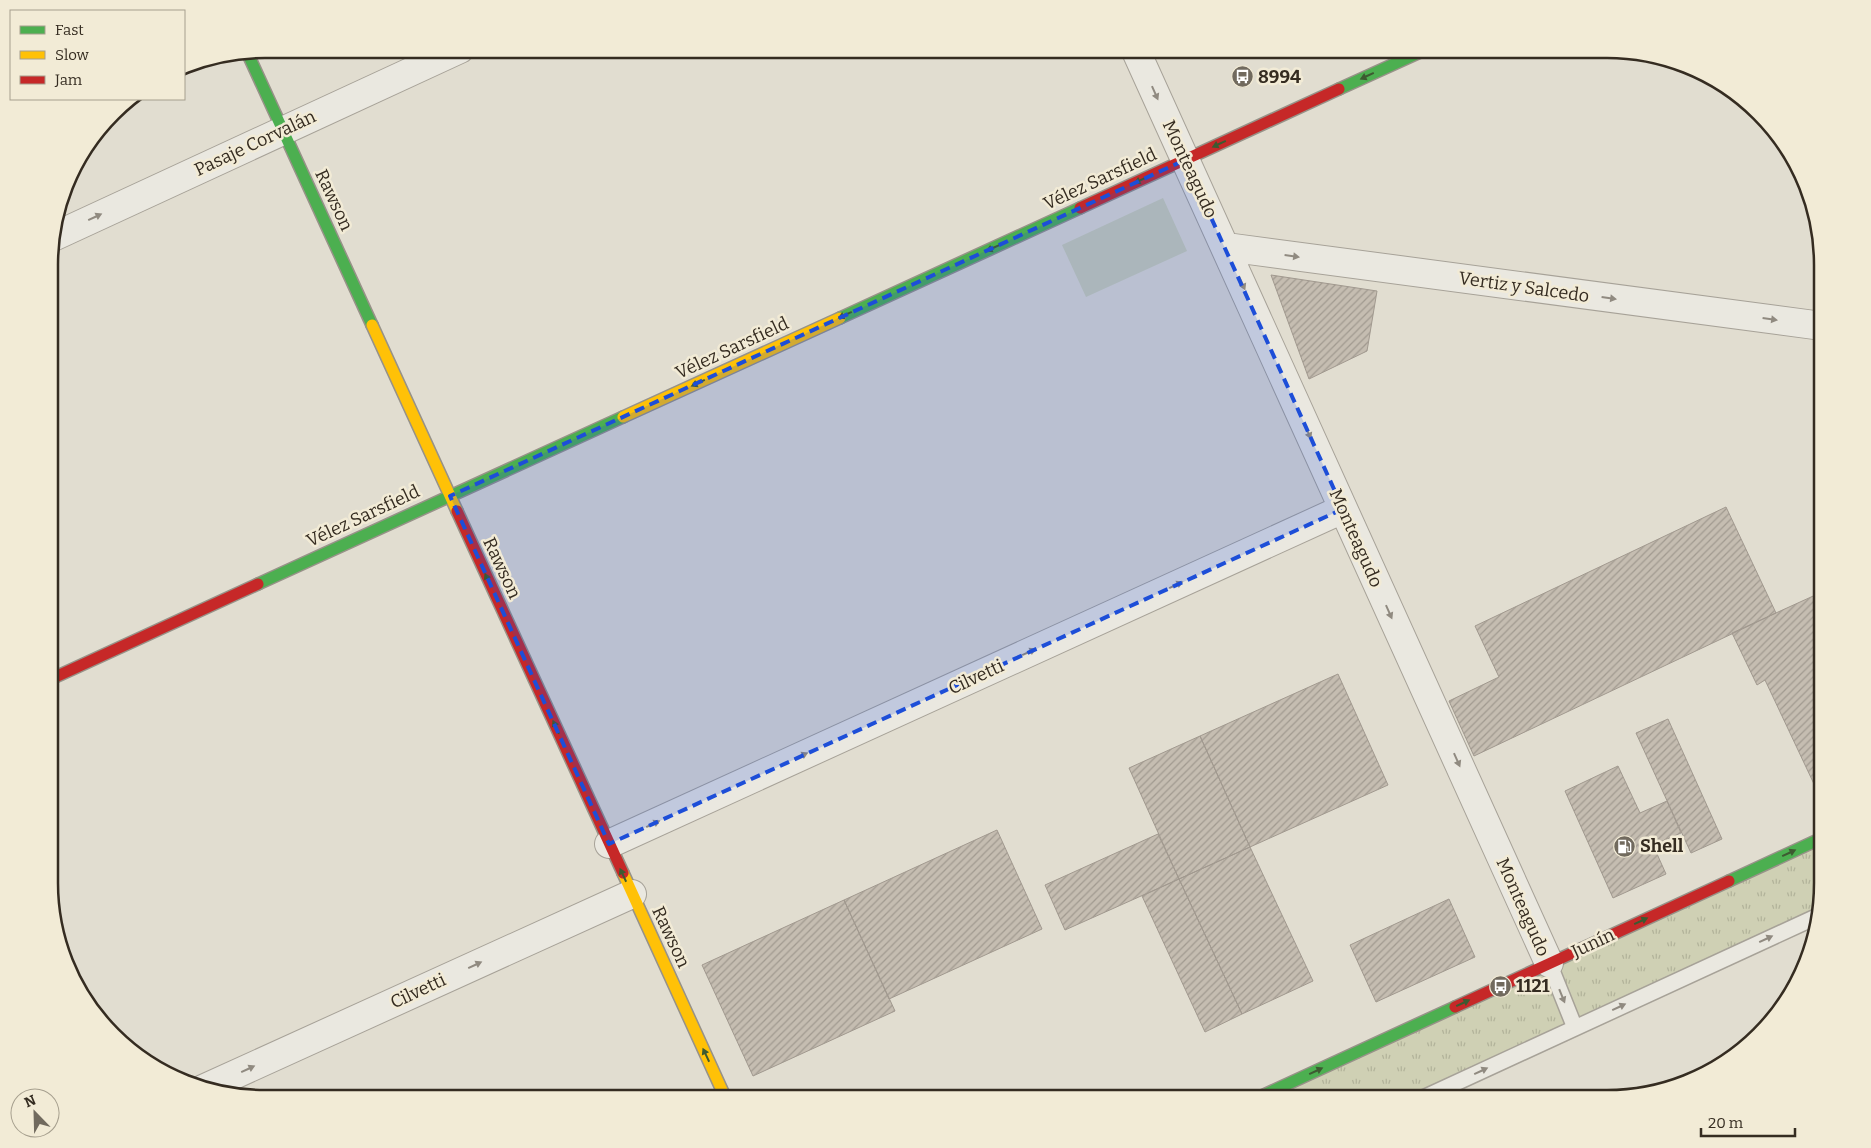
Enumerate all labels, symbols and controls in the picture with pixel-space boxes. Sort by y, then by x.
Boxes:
legend [10,10,185,100]
text: Fast [55,21,84,39]
text: Slow [55,46,90,64]
bus stop icon: 8994 [1230,65,1254,89]
place label: 8994 [1258,66,1301,88]
text: Jam [54,71,83,89]
one-way arrow [1360,73,1374,81]
one-way arrow [1152,86,1160,100]
street label: Pasaje Corvalán [191,105,320,181]
street label: Monteagudo [1158,116,1222,222]
one-way arrow [1212,140,1226,148]
street label: Vélez Sarsfield [1040,143,1160,215]
street label: Rawson [310,166,358,235]
one-way arrow [1134,176,1148,184]
one-way arrow [88,213,102,221]
one-way arrow [986,244,1000,252]
one-way arrow [1284,252,1300,260]
street label: Vertiz y Salcedo [1457,267,1591,307]
one-way arrow [1239,276,1247,290]
one-way arrow [1601,294,1617,302]
street label: Vélez Sarsfield [672,312,792,384]
one-way arrow [838,312,852,320]
one-way arrow [1762,316,1778,324]
one-way arrow [690,378,705,387]
one-way arrow [1305,425,1313,439]
street label: Vélez Sarsfield [303,480,423,552]
street label: Monteagudo [1324,485,1388,591]
street label: Rawson [478,534,526,603]
one-way arrow [484,573,492,587]
one-way arrow [1169,581,1183,589]
one-way arrow [1386,605,1394,619]
one-way arrow [1021,648,1036,657]
street label: Cilvetti [945,655,1007,699]
one-way arrow [551,720,559,734]
one-way arrow [794,752,808,760]
one-way arrow [1453,753,1461,767]
one-way arrow [646,820,660,828]
fuel station icon: Shell [1612,834,1636,858]
place label: Shell [1640,835,1684,857]
one-way arrow [1782,849,1796,857]
street label: Monteagudo [1491,854,1555,960]
one-way arrow [619,868,627,882]
street label: Rawson [647,903,695,972]
one-way arrow [1634,917,1648,925]
street label: Junín [1567,923,1619,963]
one-way arrow [1759,935,1773,943]
one-way arrow [468,961,482,969]
street label: Cilvetti [387,969,449,1013]
bus stop icon: 1121 [1488,974,1512,998]
place label: 1121 [1516,975,1550,997]
one-way arrow [1559,988,1566,1003]
one-way arrow [1456,999,1470,1007]
one-way arrow [1612,1003,1626,1011]
one-way arrow [701,1048,709,1062]
one-way arrow [241,1065,255,1073]
one-way arrow [1309,1067,1323,1075]
one-way arrow [1474,1067,1488,1075]
north arrow [10,1088,60,1138]
text: N [22,1091,39,1111]
scale bar [1701,1106,1795,1138]
text: 20 m [1708,1114,1744,1132]

